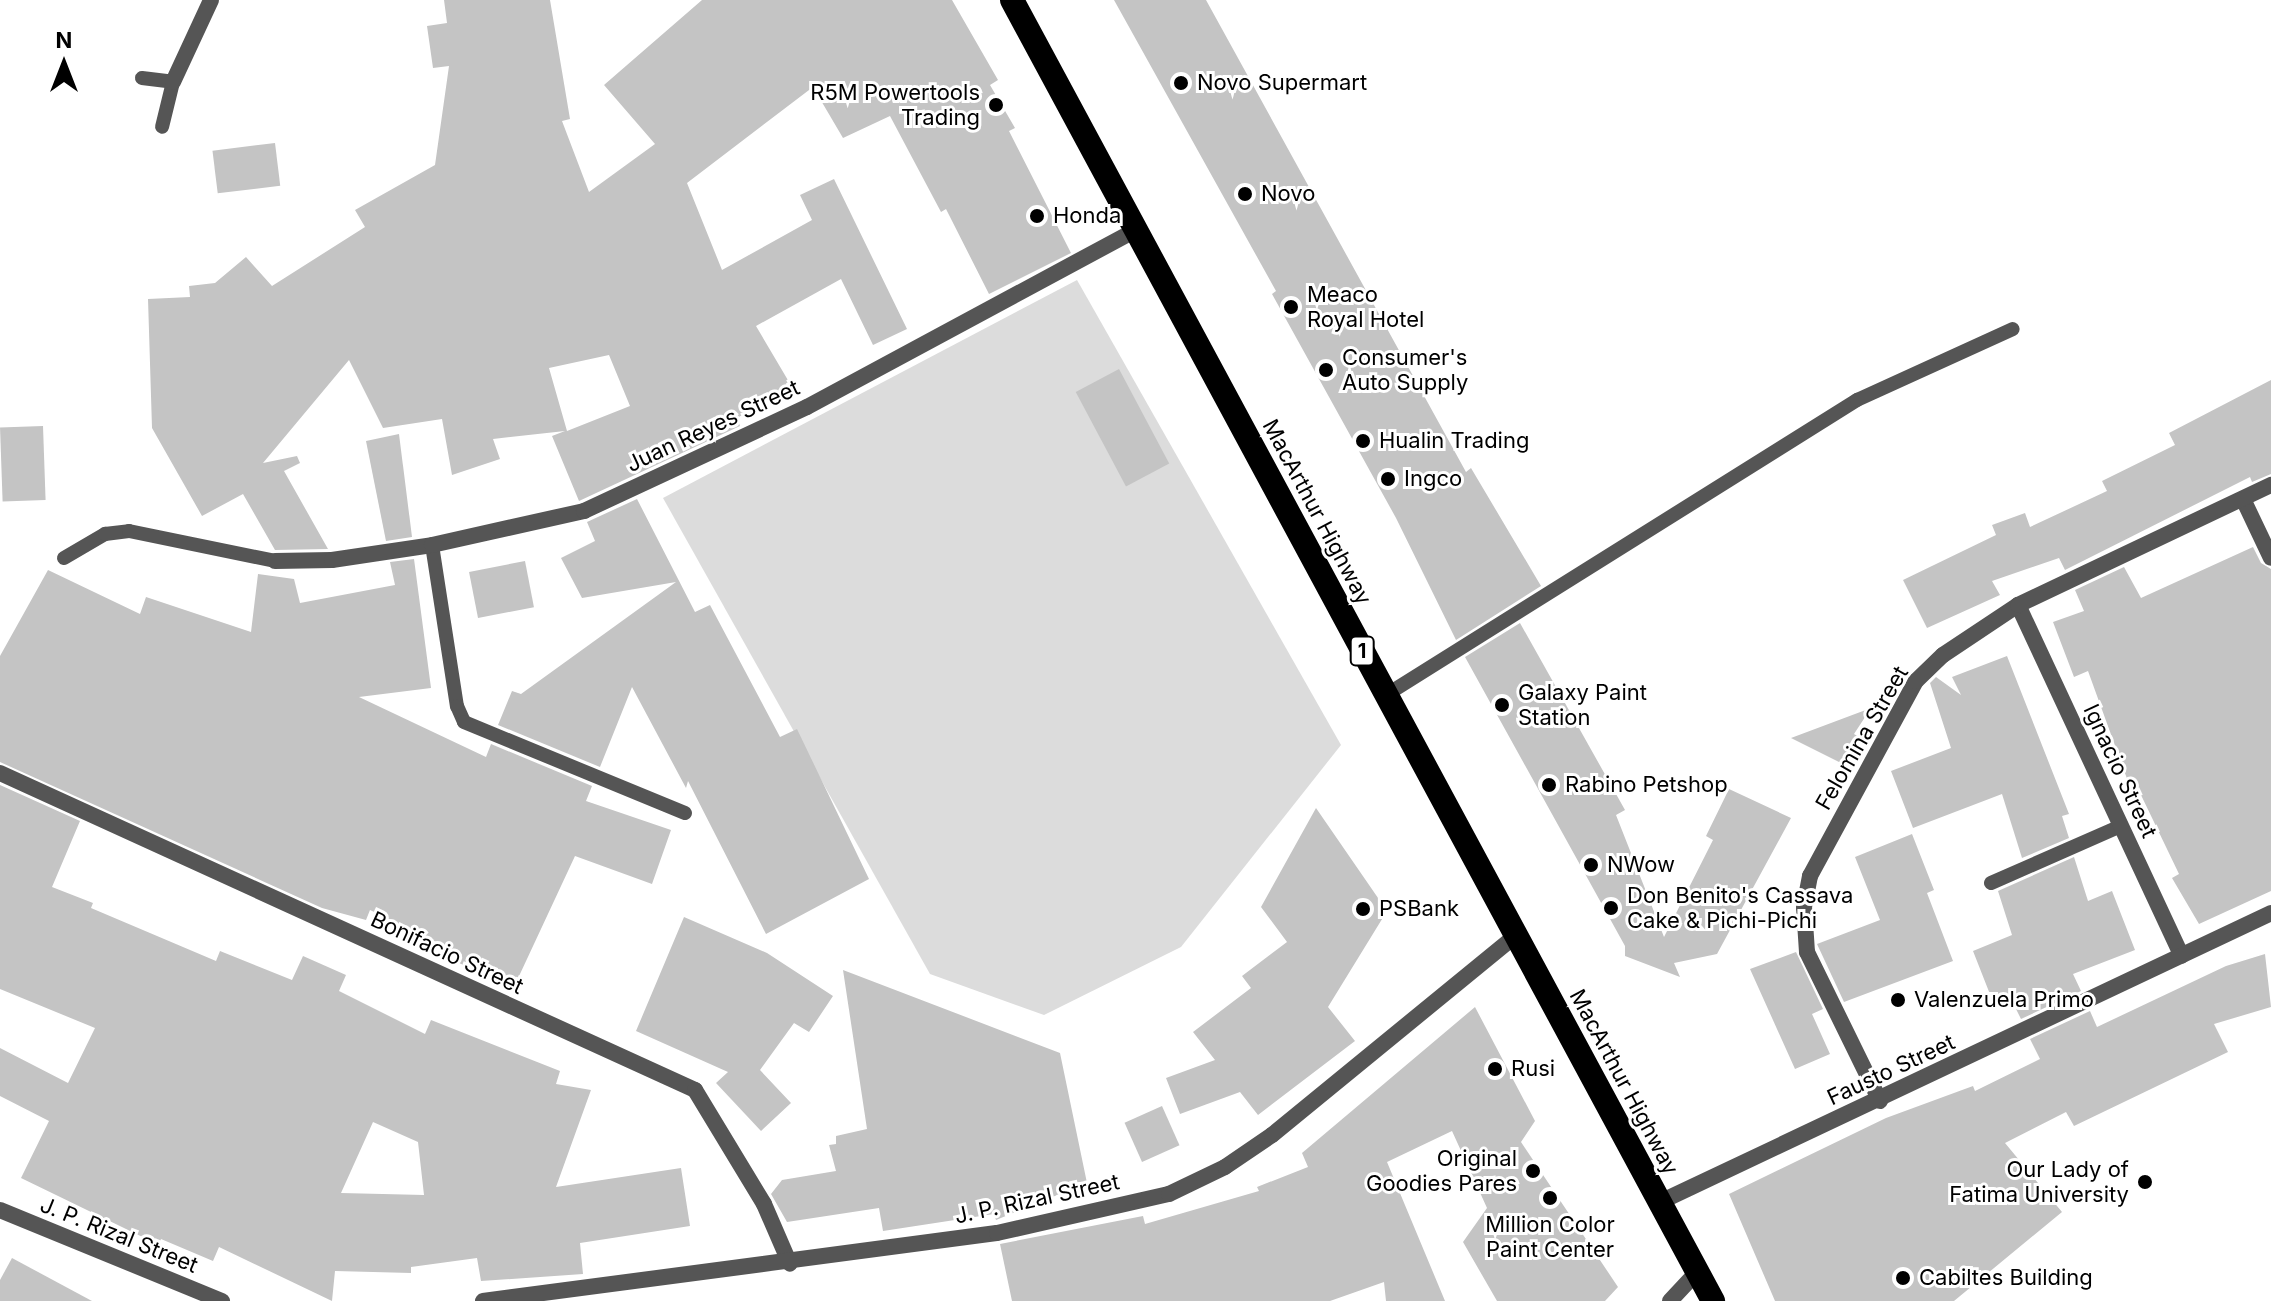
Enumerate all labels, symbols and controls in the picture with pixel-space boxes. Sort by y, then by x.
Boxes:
north arrow [24,24,104,104]
text: N [56,27,72,53]
place label: Novo Supermart [1197,70,1367,96]
marker: Novo Supermart [1172,74,1190,92]
place label: R5M Powertools Trading [810,79,980,130]
marker: R5M Powertools Trading [987,96,1005,114]
place label: Novo [1261,181,1315,207]
marker: Novo [1236,185,1254,203]
place label: Honda [1053,203,1121,229]
marker: Honda [1028,207,1046,225]
place label: Meaco Royal Hotel [1307,281,1424,332]
marker: Meaco Royal Hotel [1282,298,1300,316]
place label: Consumer's Auto Supply [1342,344,1468,396]
marker: Consumer's Auto Supply [1317,361,1335,379]
street label: Juan Reyes Street [622,374,804,478]
street label: MacArthur Highway [1257,415,1377,609]
place label: Hualin Trading [1379,428,1529,454]
marker: Hualin Trading [1354,432,1372,450]
place label: Ingco [1404,466,1462,492]
marker: Ingco [1379,470,1397,488]
road number: 1 [1348,635,1376,667]
street label: Felomina Street [1810,661,1914,815]
place label: Galaxy Paint Station [1518,679,1647,730]
marker: Galaxy Paint Station [1493,696,1511,714]
street label: Ignacio Street [2078,700,2162,842]
place label: Rabino Petshop [1565,772,1728,798]
marker: Rabino Petshop [1540,776,1558,794]
place label: NWow [1607,852,1675,878]
marker: NWow [1582,856,1600,874]
place label: Don Benito's Cassava Cake & Pichi-Pichi [1627,882,1853,934]
place label: PSBank [1379,896,1459,922]
marker: Don Benito's Cassava Cake & Pichi-Pichi [1602,899,1620,917]
marker: PSBank [1354,900,1372,918]
street label: Bonifacio Street [366,906,528,1000]
street label: MacArthur Highway [1564,985,1684,1179]
place label: Valenzuela Primo [1914,987,2094,1013]
marker: Valenzuela Primo [1889,991,1907,1009]
street label: Fausto Street [1823,1029,1959,1111]
place label: Rusi [1511,1056,1555,1082]
marker: Rusi [1486,1060,1504,1078]
place label: Original Goodies Pares [1366,1145,1517,1196]
place label: Our Lady of Fatima University [1949,1156,2129,1208]
marker: Original Goodies Pares [1524,1162,1542,1180]
street label: J. P. Rizal Street [952,1169,1122,1229]
marker: Our Lady of Fatima University [2136,1173,2154,1191]
marker: Million Color Paint Center [1541,1189,1559,1207]
street label: J. P. Rizal Street [36,1191,202,1279]
place label: Million Color Paint Center [1485,1211,1615,1262]
place label: Cabiltes Building [1919,1265,2093,1291]
marker: Cabiltes Building [1894,1269,1912,1287]

